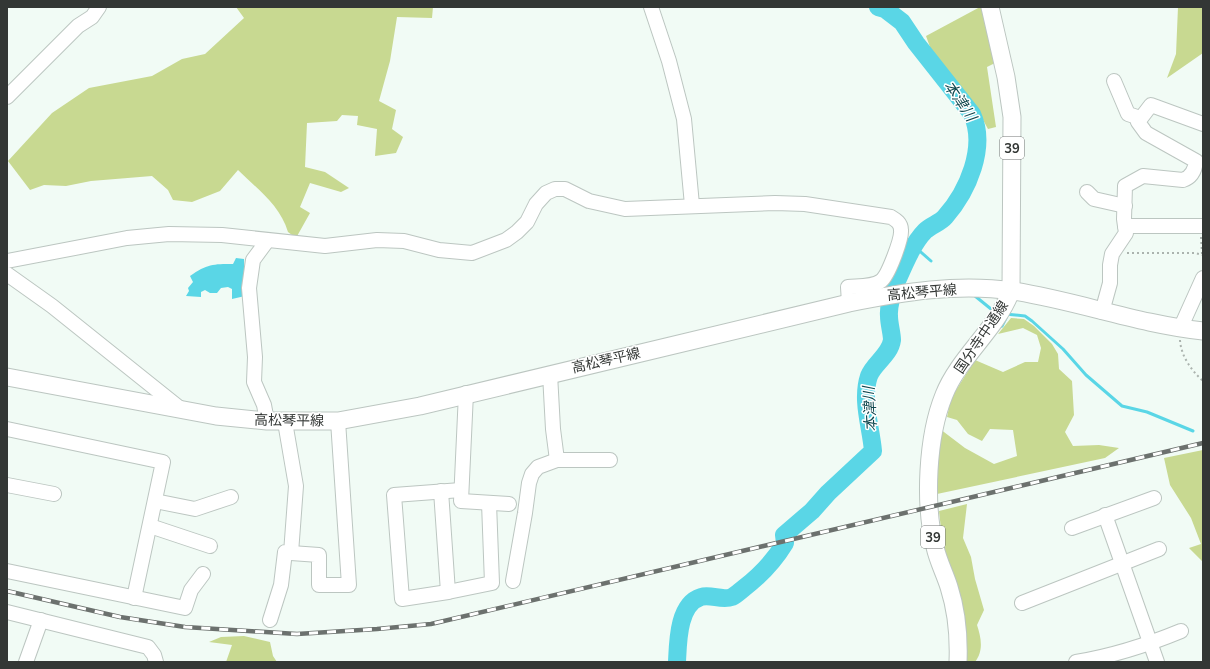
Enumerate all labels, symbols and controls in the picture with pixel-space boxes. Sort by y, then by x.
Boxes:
water label: 本津川 [939,77,982,127]
road number: 39 [1000,137,1024,159]
street label: 高松琴平線 [886,280,958,305]
street label: 国分寺中通線 [950,297,1013,377]
street label: 高松琴平線 [570,343,642,378]
water label: 本津川 [859,384,881,432]
street label: 高松琴平線 [254,410,324,431]
road number: 39 [921,526,945,548]

